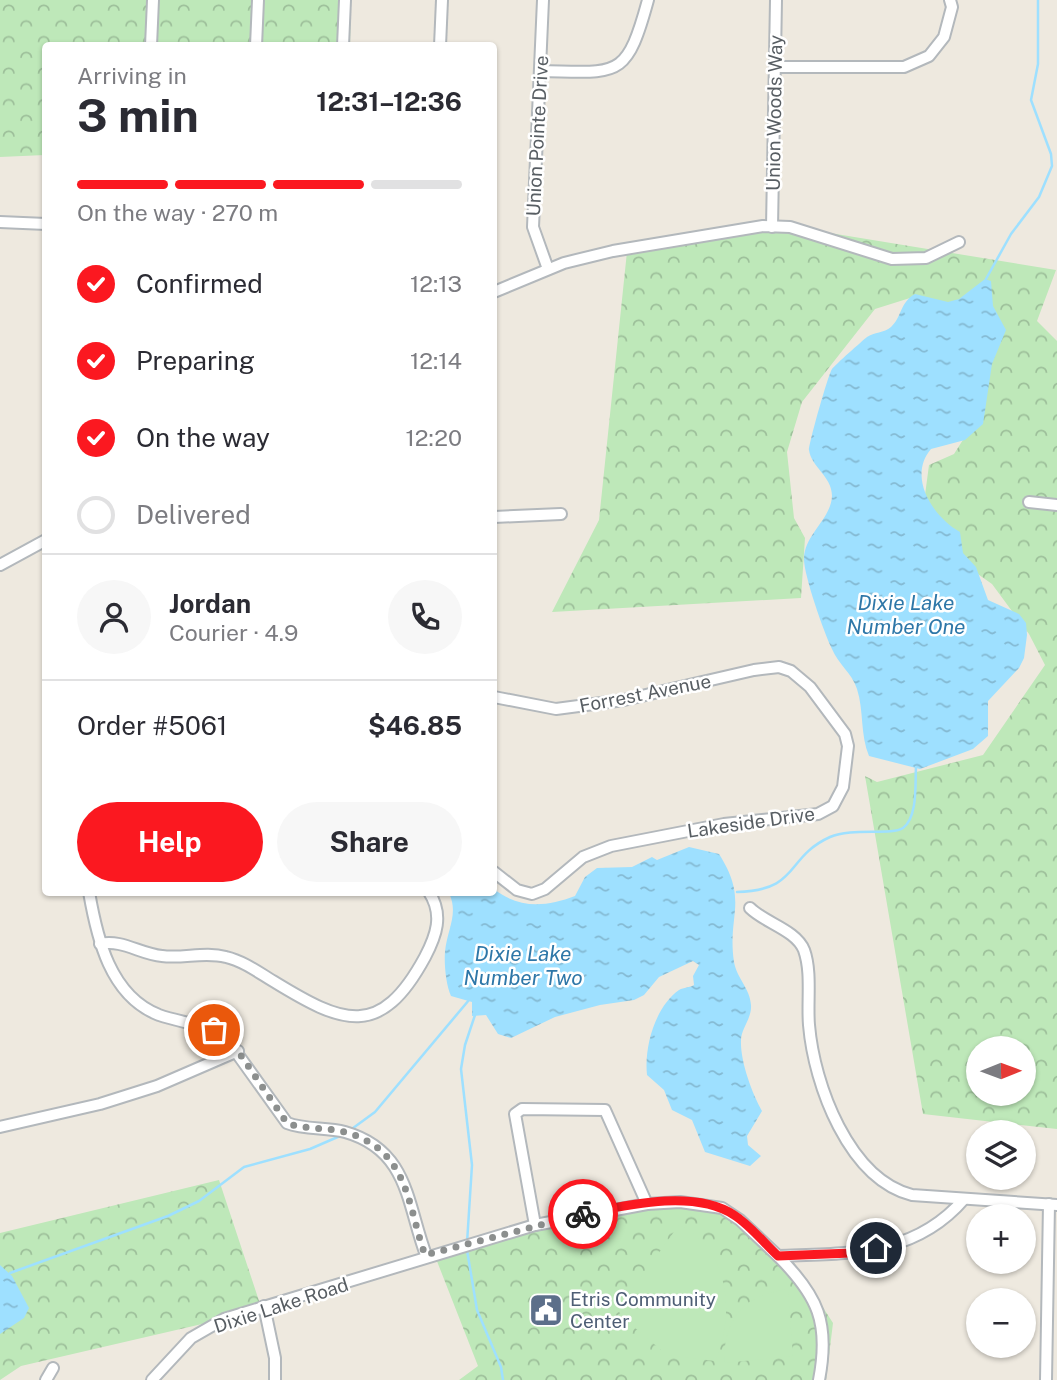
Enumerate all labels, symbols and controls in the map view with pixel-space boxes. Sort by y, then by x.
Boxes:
street label: Union Woods Way [762,35,786,191]
street label: Union Pointe Drive [522,55,552,217]
text: Arriving in [77,62,187,89]
text: 12:31–12:36 [316,86,462,117]
text: 3 min [77,88,199,142]
text: On the way · 270 m [77,199,278,226]
icon: check [77,265,115,303]
text: Confirmed [136,268,263,299]
text: 12:13 [410,270,462,297]
icon: check [77,342,115,380]
text: Preparing [136,345,255,376]
text: 12:14 [410,347,462,374]
icon: check [77,419,115,457]
text: On the way [136,422,270,453]
text: 12:20 [406,424,462,451]
text: Delivered [136,499,251,530]
button: person [77,580,151,654]
button: phone [388,580,462,654]
text: Jordan [169,588,251,619]
water label: Dixie Lake Number One [846,590,966,639]
text: Courier · 4.9 [169,619,298,646]
street label: Forrest Avenue [577,669,713,717]
text: Order #5061 [77,710,227,741]
text: $46.85 [368,710,462,741]
button: Help [77,802,263,882]
button: Share [277,802,462,882]
street label: Lakeside Drive [686,802,816,842]
water label: Dixie Lake Number Two [463,941,583,990]
pin [184,1000,244,1060]
icon: bag [195,1011,233,1049]
north arrow [966,1036,1036,1106]
map controls [966,1036,1036,1358]
button: layers [966,1120,1036,1190]
courier [548,1179,618,1249]
icon: bike [564,1195,602,1233]
button: + [966,1204,1036,1274]
pin [846,1218,906,1278]
icon: home [857,1229,895,1267]
street label: Dixie Lake Road [211,1273,351,1337]
place label: Etris Community Center [570,1288,716,1332]
button: − [966,1288,1036,1358]
public building icon: Etris Community Center [527,1291,565,1329]

